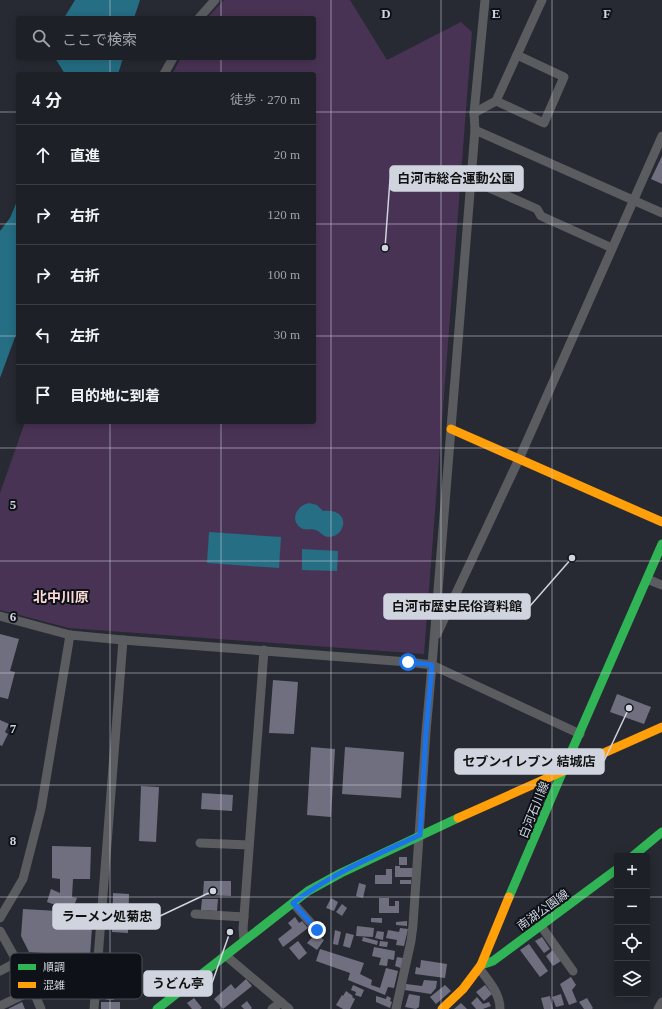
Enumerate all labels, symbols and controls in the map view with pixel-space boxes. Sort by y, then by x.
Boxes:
text: D [381,6,391,21]
text: E [492,6,500,21]
text: F [603,6,611,21]
search box [16,16,316,60]
icon: search [30,27,52,49]
text: ここで検索 [62,32,137,48]
text: 4 分 [32,91,62,110]
text: 徒歩 · 270 m [230,92,300,107]
icon: ahead [32,144,54,166]
text: 20 m [274,147,300,162]
text: 直進 [70,148,100,164]
callout: 白河市総合運動公園 [390,166,523,191]
text: 白河市総合運動公園 [397,171,515,186]
icon: right [32,204,54,226]
text: 120 m [267,207,300,222]
text: 右折 [70,208,100,224]
icon: right [32,264,54,286]
text: 100 m [267,267,300,282]
text: 右折 [70,268,100,284]
icon: left [32,324,54,346]
text: 30 m [274,327,300,342]
text: 左折 [70,328,100,344]
icon: arrive [32,384,54,406]
text: 目的地に到着 [70,388,160,404]
text: 5 [10,497,17,512]
district label: 北中川原 [33,590,89,605]
callout: 白河市歴史民俗資料館 [384,594,530,619]
text: 白河市歴史民俗資料館 [392,599,522,614]
text: 6 [10,609,17,624]
route start [399,653,417,671]
text: 7 [10,721,17,736]
callout: セブンイレブン 結城店 [455,749,604,774]
text: セブンイレブン 結城店 [462,754,596,769]
street label: 白河石川線 [516,780,552,840]
text: 8 [10,833,17,848]
map controls [614,853,650,997]
button: + [614,853,650,889]
street label: 南湖公園線 [515,887,571,933]
button: − [614,889,650,925]
callout: ラーメン処菊忠 [53,904,160,929]
text: ラーメン処菊忠 [62,909,152,924]
route end [308,921,326,939]
button: locate [614,925,650,961]
legend [10,953,142,999]
text: 順調 [43,961,65,973]
button: layers [614,961,650,997]
callout: うどん亭 [144,971,212,996]
text: うどん亭 [152,976,204,991]
text: 混雑 [43,979,65,991]

